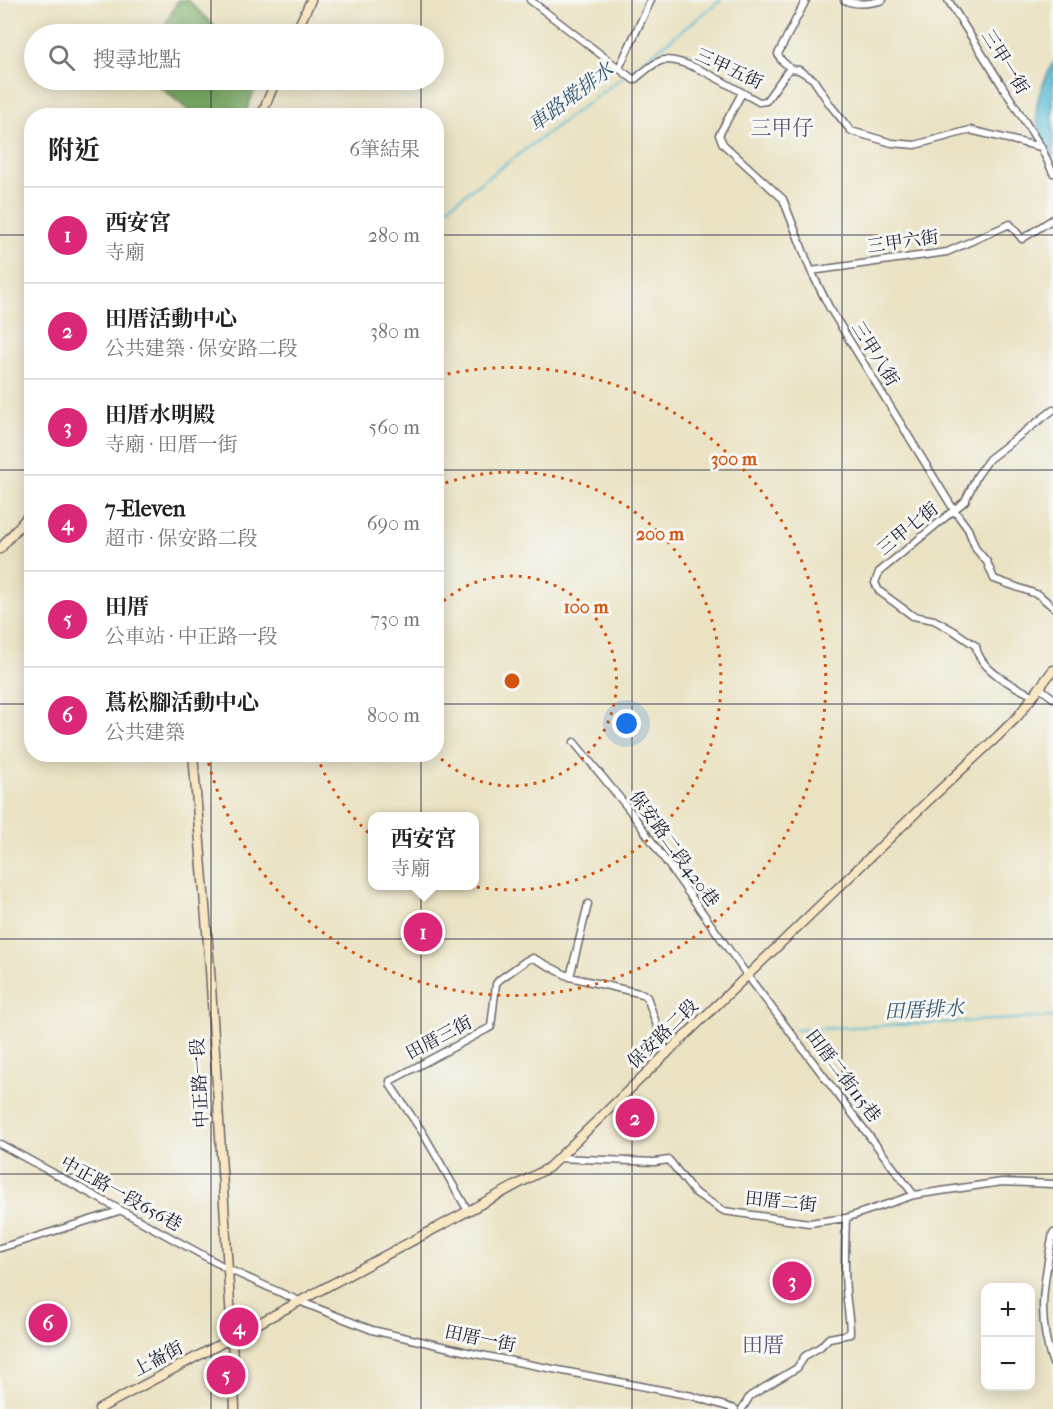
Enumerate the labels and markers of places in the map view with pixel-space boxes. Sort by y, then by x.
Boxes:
centre of rings [502,671,522,691]
pin: 1 [404,910,442,954]
pin: 2 [616,1096,654,1140]
pin: 3 [772,1258,812,1304]
pin: 6 [28,1300,68,1346]
pin: 4 [220,1304,258,1350]
pin: 5 [206,1352,246,1398]

